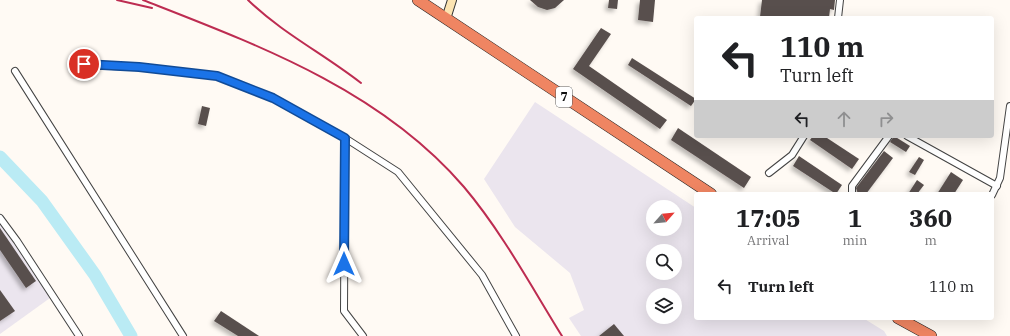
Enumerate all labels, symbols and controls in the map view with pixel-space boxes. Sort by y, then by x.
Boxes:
text: 110 m [780,28,864,65]
icon: left [714,32,766,84]
pin [67,47,101,81]
icon: arrive [73,53,95,75]
text: Turn left [780,64,854,87]
road number: 7 [556,87,572,107]
icon: left [791,108,813,130]
icon: ahead [833,108,855,130]
icon: right [875,108,897,130]
north arrow [646,200,682,236]
map controls [646,200,682,324]
text: 17:05 [736,202,801,234]
text: 1 [848,202,862,234]
text: 360 [909,202,952,234]
text: Arrival [747,232,789,249]
text: min [842,232,867,249]
text: m [924,232,937,249]
position arrow [323,243,365,285]
button: search [646,244,682,280]
icon: left [714,275,736,297]
text: Turn left [748,277,814,296]
text: 110 m [929,277,974,296]
button: layers [646,288,682,324]

